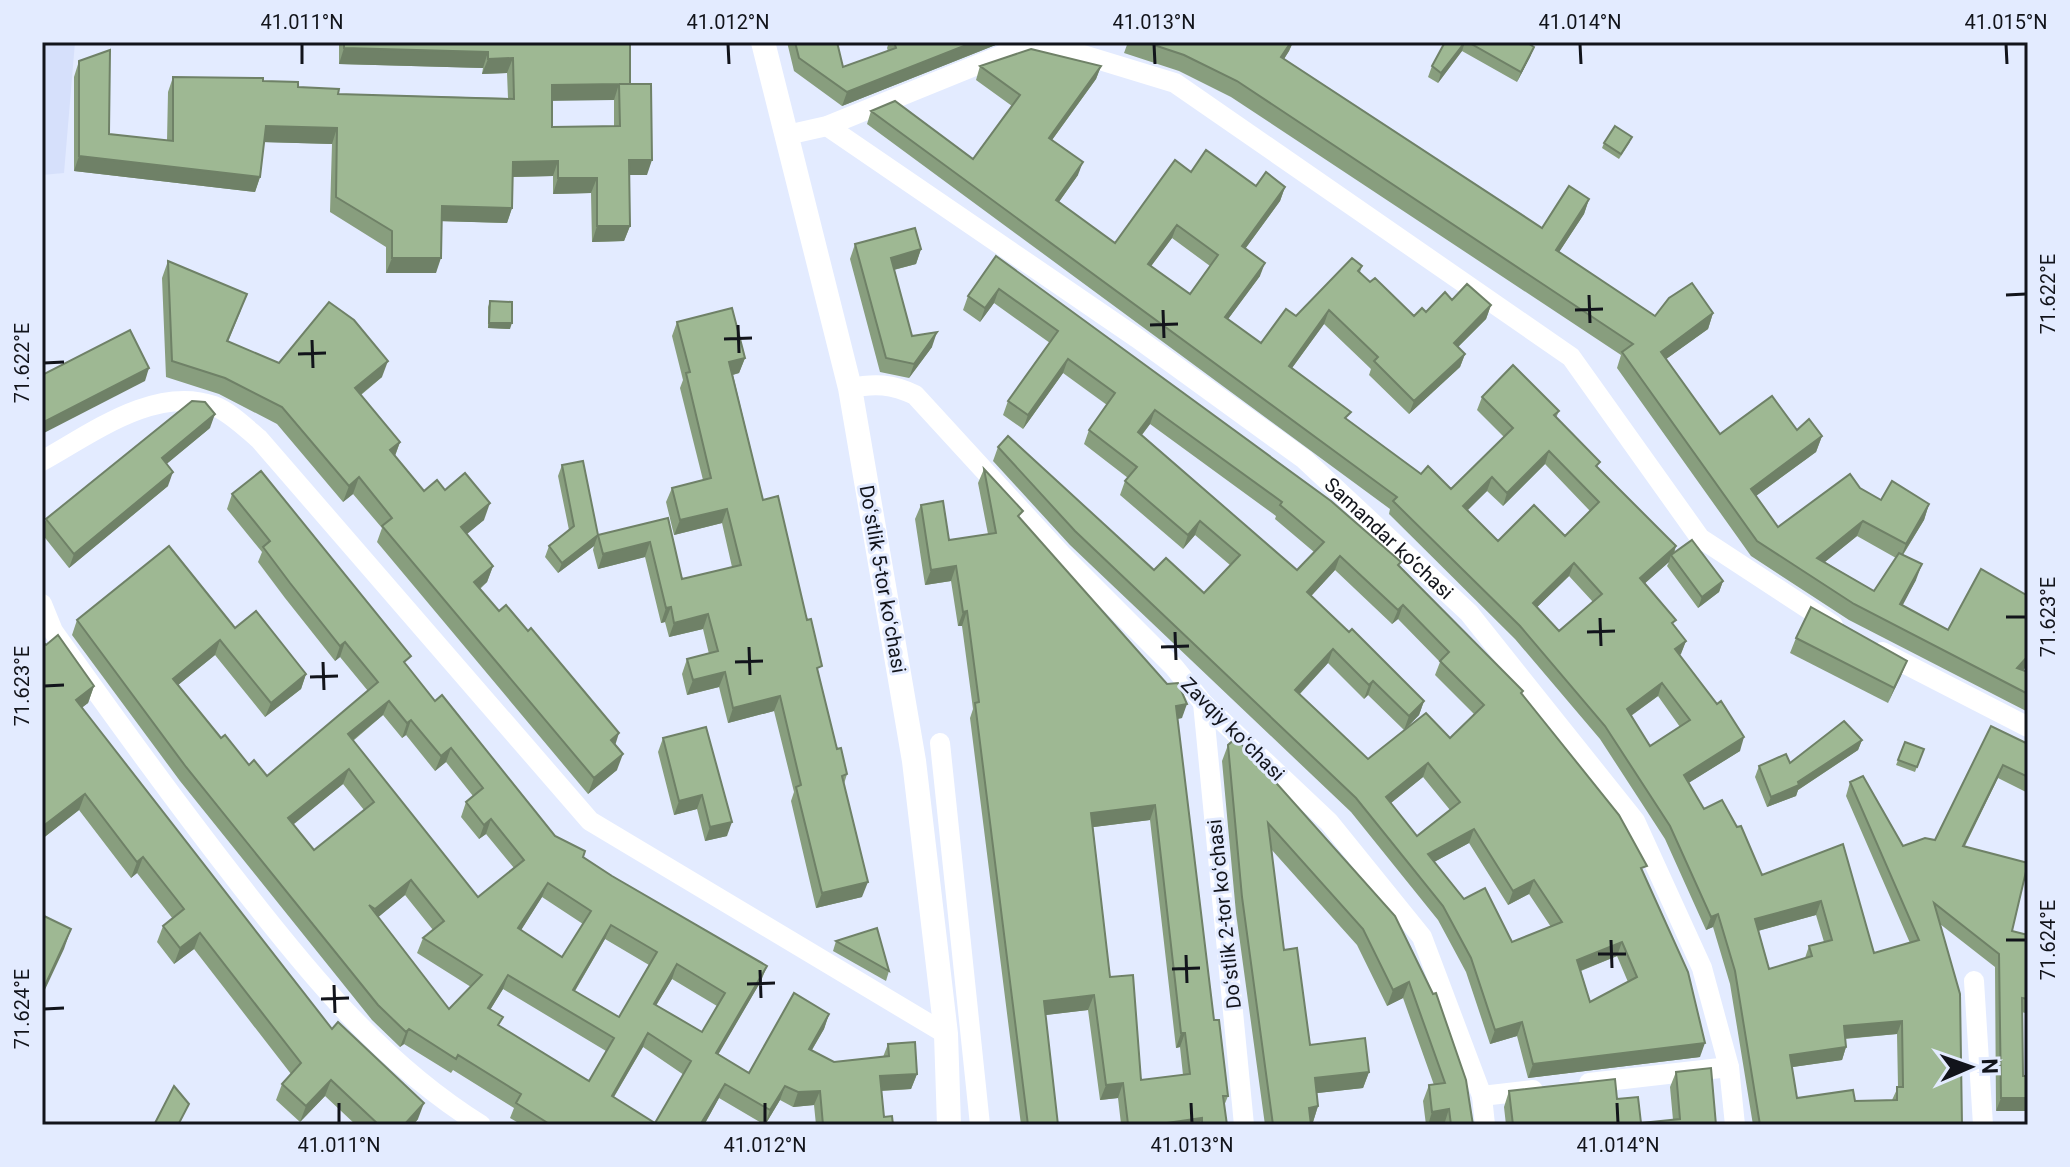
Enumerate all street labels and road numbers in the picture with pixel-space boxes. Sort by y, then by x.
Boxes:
street label: Samandar ko‘chasi [1320,472,1458,604]
street label: Doʻstlik 5-tor koʻchasi [855,483,911,675]
street label: Zavqiy koʻchasi [1176,672,1290,786]
street label: Doʻstlik 2-tor koʻchasi [1202,818,1246,1010]

